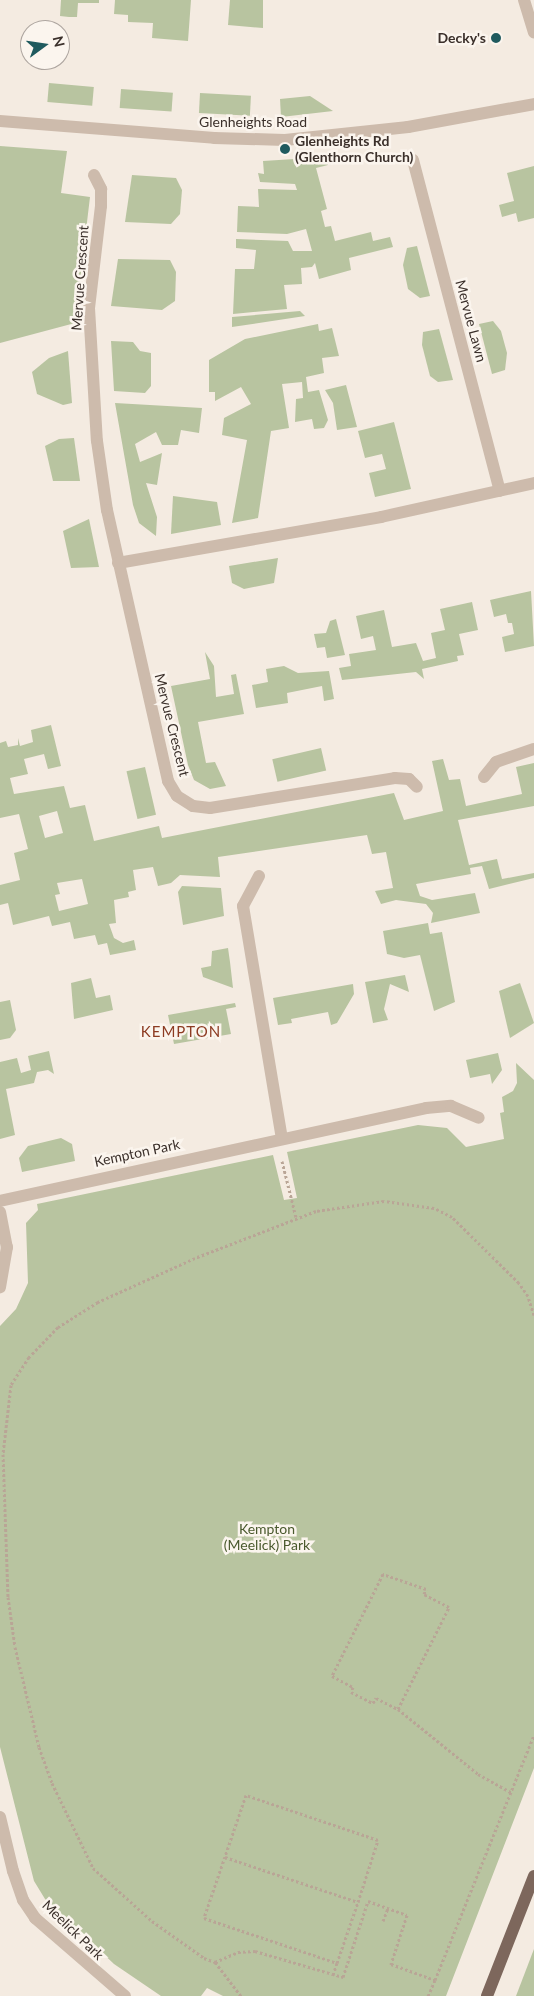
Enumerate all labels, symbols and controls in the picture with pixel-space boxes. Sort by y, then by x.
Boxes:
north arrow [20,20,70,70]
place label: Decky's [437,30,486,46]
marker: Decky's [490,32,502,44]
text: N [50,34,69,49]
street label: Glenheights Road [199,114,307,130]
place label: Glenheights Rd (Glenthorn Church) [295,133,413,166]
marker: Glenheights Rd (Glenthorn Church) [279,143,291,155]
street label: Mervue Crescent [68,225,92,331]
street label: Mervue Lawn [452,278,490,364]
street label: Mervue Crescent [151,672,193,778]
district label: KEMPTON [140,1023,222,1041]
street label: Kempton Park [93,1136,181,1170]
park label: Kempton (Meelick) Park [224,1521,310,1554]
street label: Meelick Park [39,1897,107,1963]

